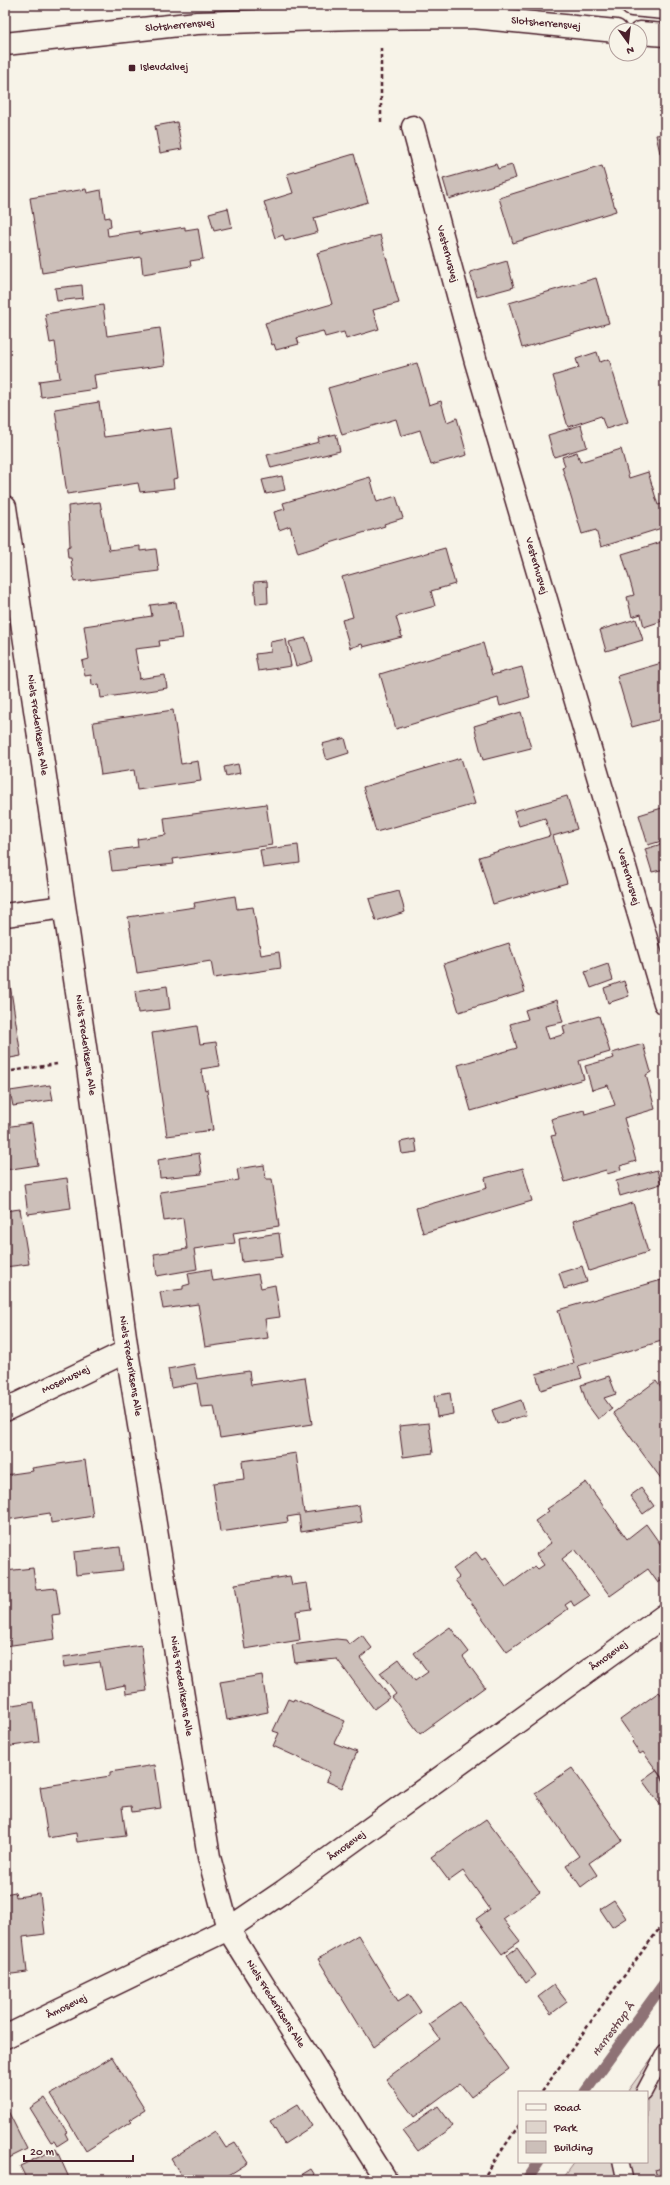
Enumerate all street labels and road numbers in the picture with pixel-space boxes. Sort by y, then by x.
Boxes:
street label: Slotsherrensvej [511,15,581,33]
street label: Slotsherrensvej [145,17,215,35]
street label: Vesterhusvej [433,223,460,284]
street label: Vesterhusvej [522,535,550,596]
street label: Niels Frederiksens Alle [24,674,50,776]
street label: Vesterhusvej [614,846,642,907]
street label: Niels Frederiksens Alle [72,994,98,1096]
street label: Niels Frederiksens Alle [116,1315,144,1417]
street label: Mosehusvej [40,1363,92,1397]
street label: Niels Frederiksens Alle [167,1635,195,1737]
street label: Åmosevej [587,1637,630,1674]
street label: Åmosevej [325,1827,368,1864]
street label: Niels Frederiksens Alle [243,1958,307,2050]
street label: Åmosevej [44,1990,89,2022]

